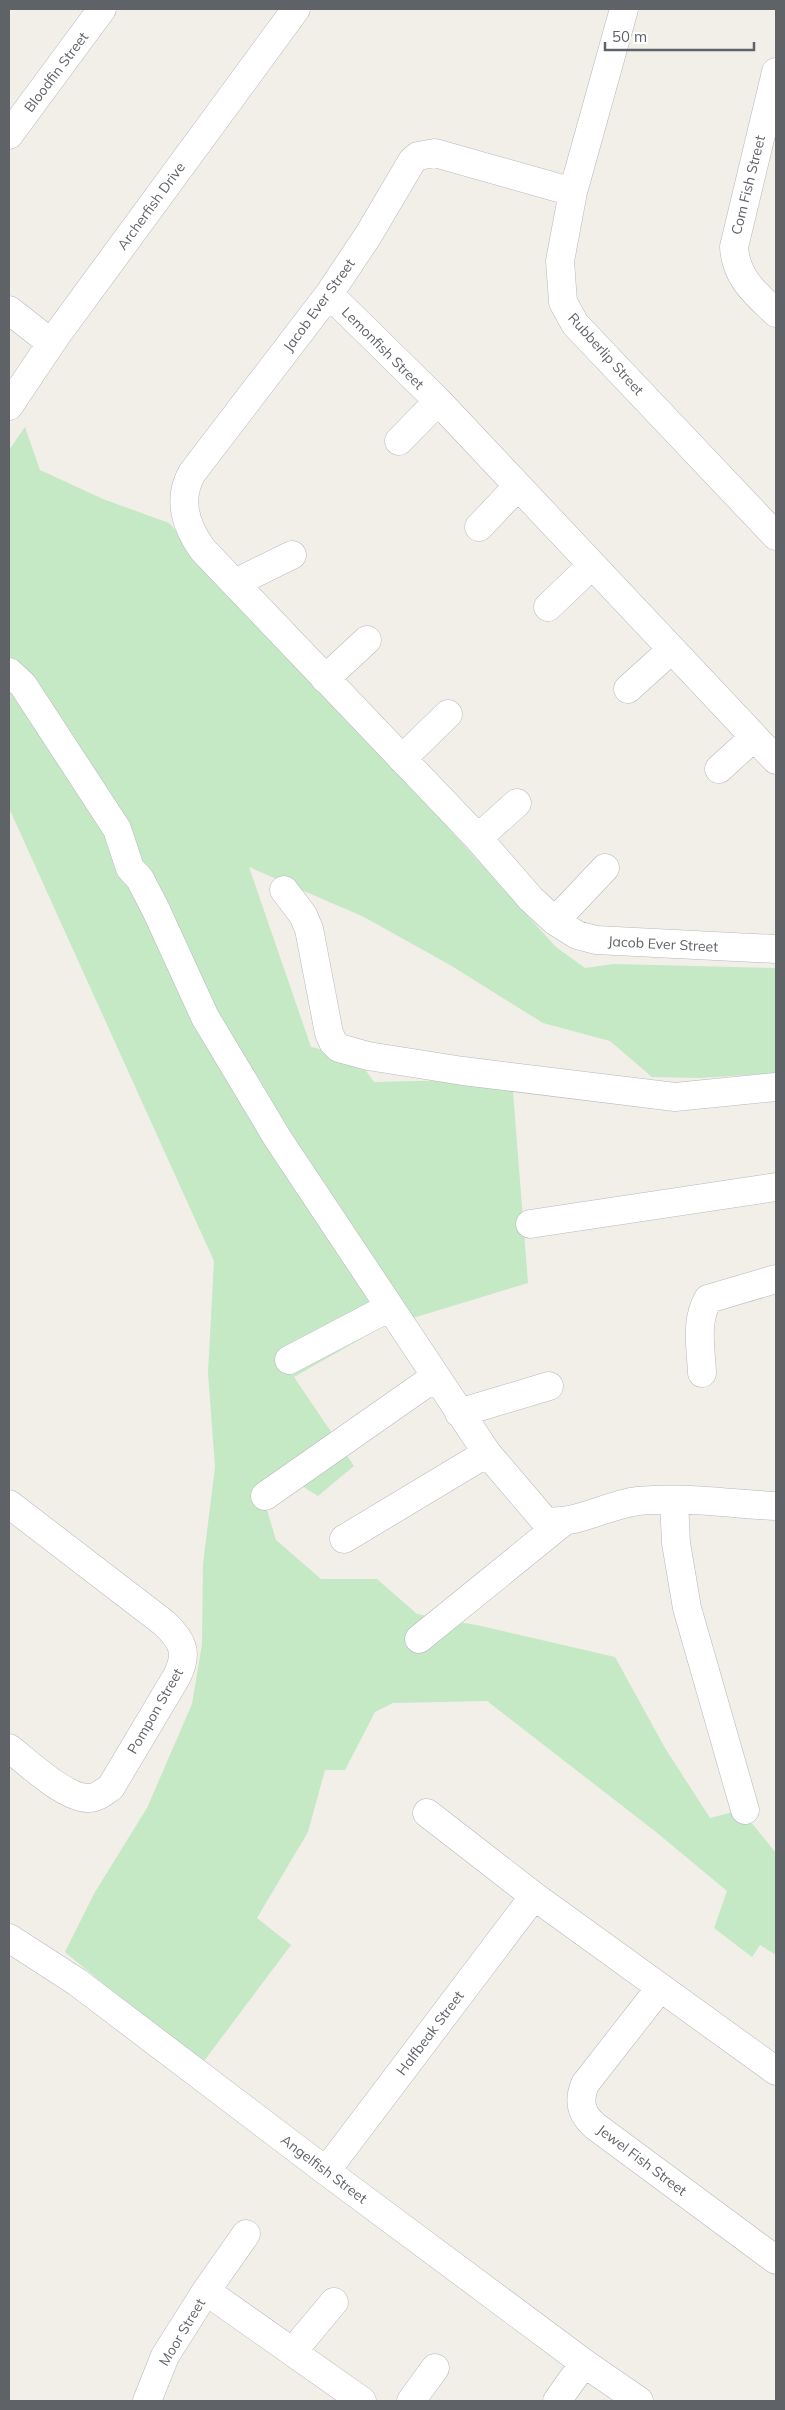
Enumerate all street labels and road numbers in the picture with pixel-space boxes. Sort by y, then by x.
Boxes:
street label: Bloodfin Street [20,28,92,116]
street label: Com Fish Street [727,133,769,237]
street label: Archerfish Drive [113,159,189,253]
street label: Jacob Ever Street [279,255,359,355]
street label: Lemonfish Street [338,303,428,393]
street label: Rubberlip Street [564,309,648,399]
street label: Jacob Ever Street [607,932,719,956]
street label: Pompon Street [123,1665,187,1757]
street label: Halfbeak Street [392,1987,468,2079]
street label: Jewel Fish Street [594,2120,690,2200]
street label: Angelfish Street [277,2131,371,2207]
street label: Moor Street [155,2295,209,2369]

